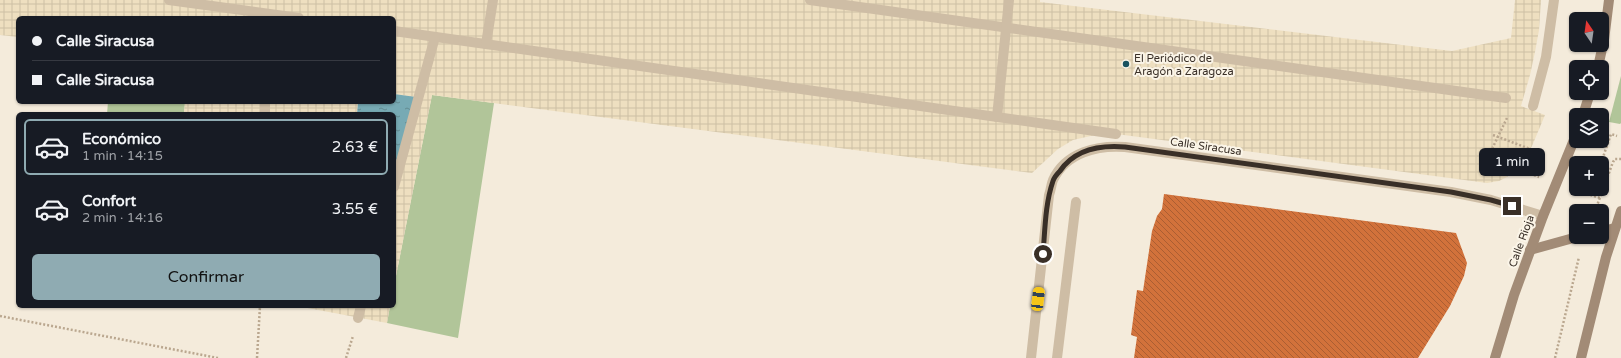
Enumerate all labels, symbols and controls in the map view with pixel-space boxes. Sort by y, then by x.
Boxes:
north arrow [1569,12,1609,52]
map controls [1569,12,1609,244]
text: Calle Siracusa [56,32,155,50]
place label: El Periódico de Aragón a Zaragoza [1134,52,1234,78]
marker: El Periódico de Aragón a Zaragoza [1121,59,1131,69]
button: locate [1569,60,1609,100]
text: Calle Siracusa [56,71,155,89]
button: layers [1569,108,1609,148]
icon: car [34,129,70,165]
text: Económico [82,130,161,148]
street label: Calle Siracusa [1169,135,1243,158]
text: 2.63 € [332,138,378,156]
text: 1 min · 14:15 [82,148,163,164]
callout: 1 min [1479,148,1545,176]
text: 1 min [1495,154,1529,170]
button: + [1569,156,1609,196]
icon: car [34,191,70,227]
text: Confort [82,192,136,210]
route end [1503,197,1521,215]
text: 3.55 € [332,200,378,218]
button: − [1569,204,1609,244]
text: 2 min · 14:16 [82,210,163,226]
street label: Calle Rioja [1506,213,1537,269]
route start [1034,245,1052,263]
button: Confirmar [32,254,380,300]
car [1031,286,1045,312]

